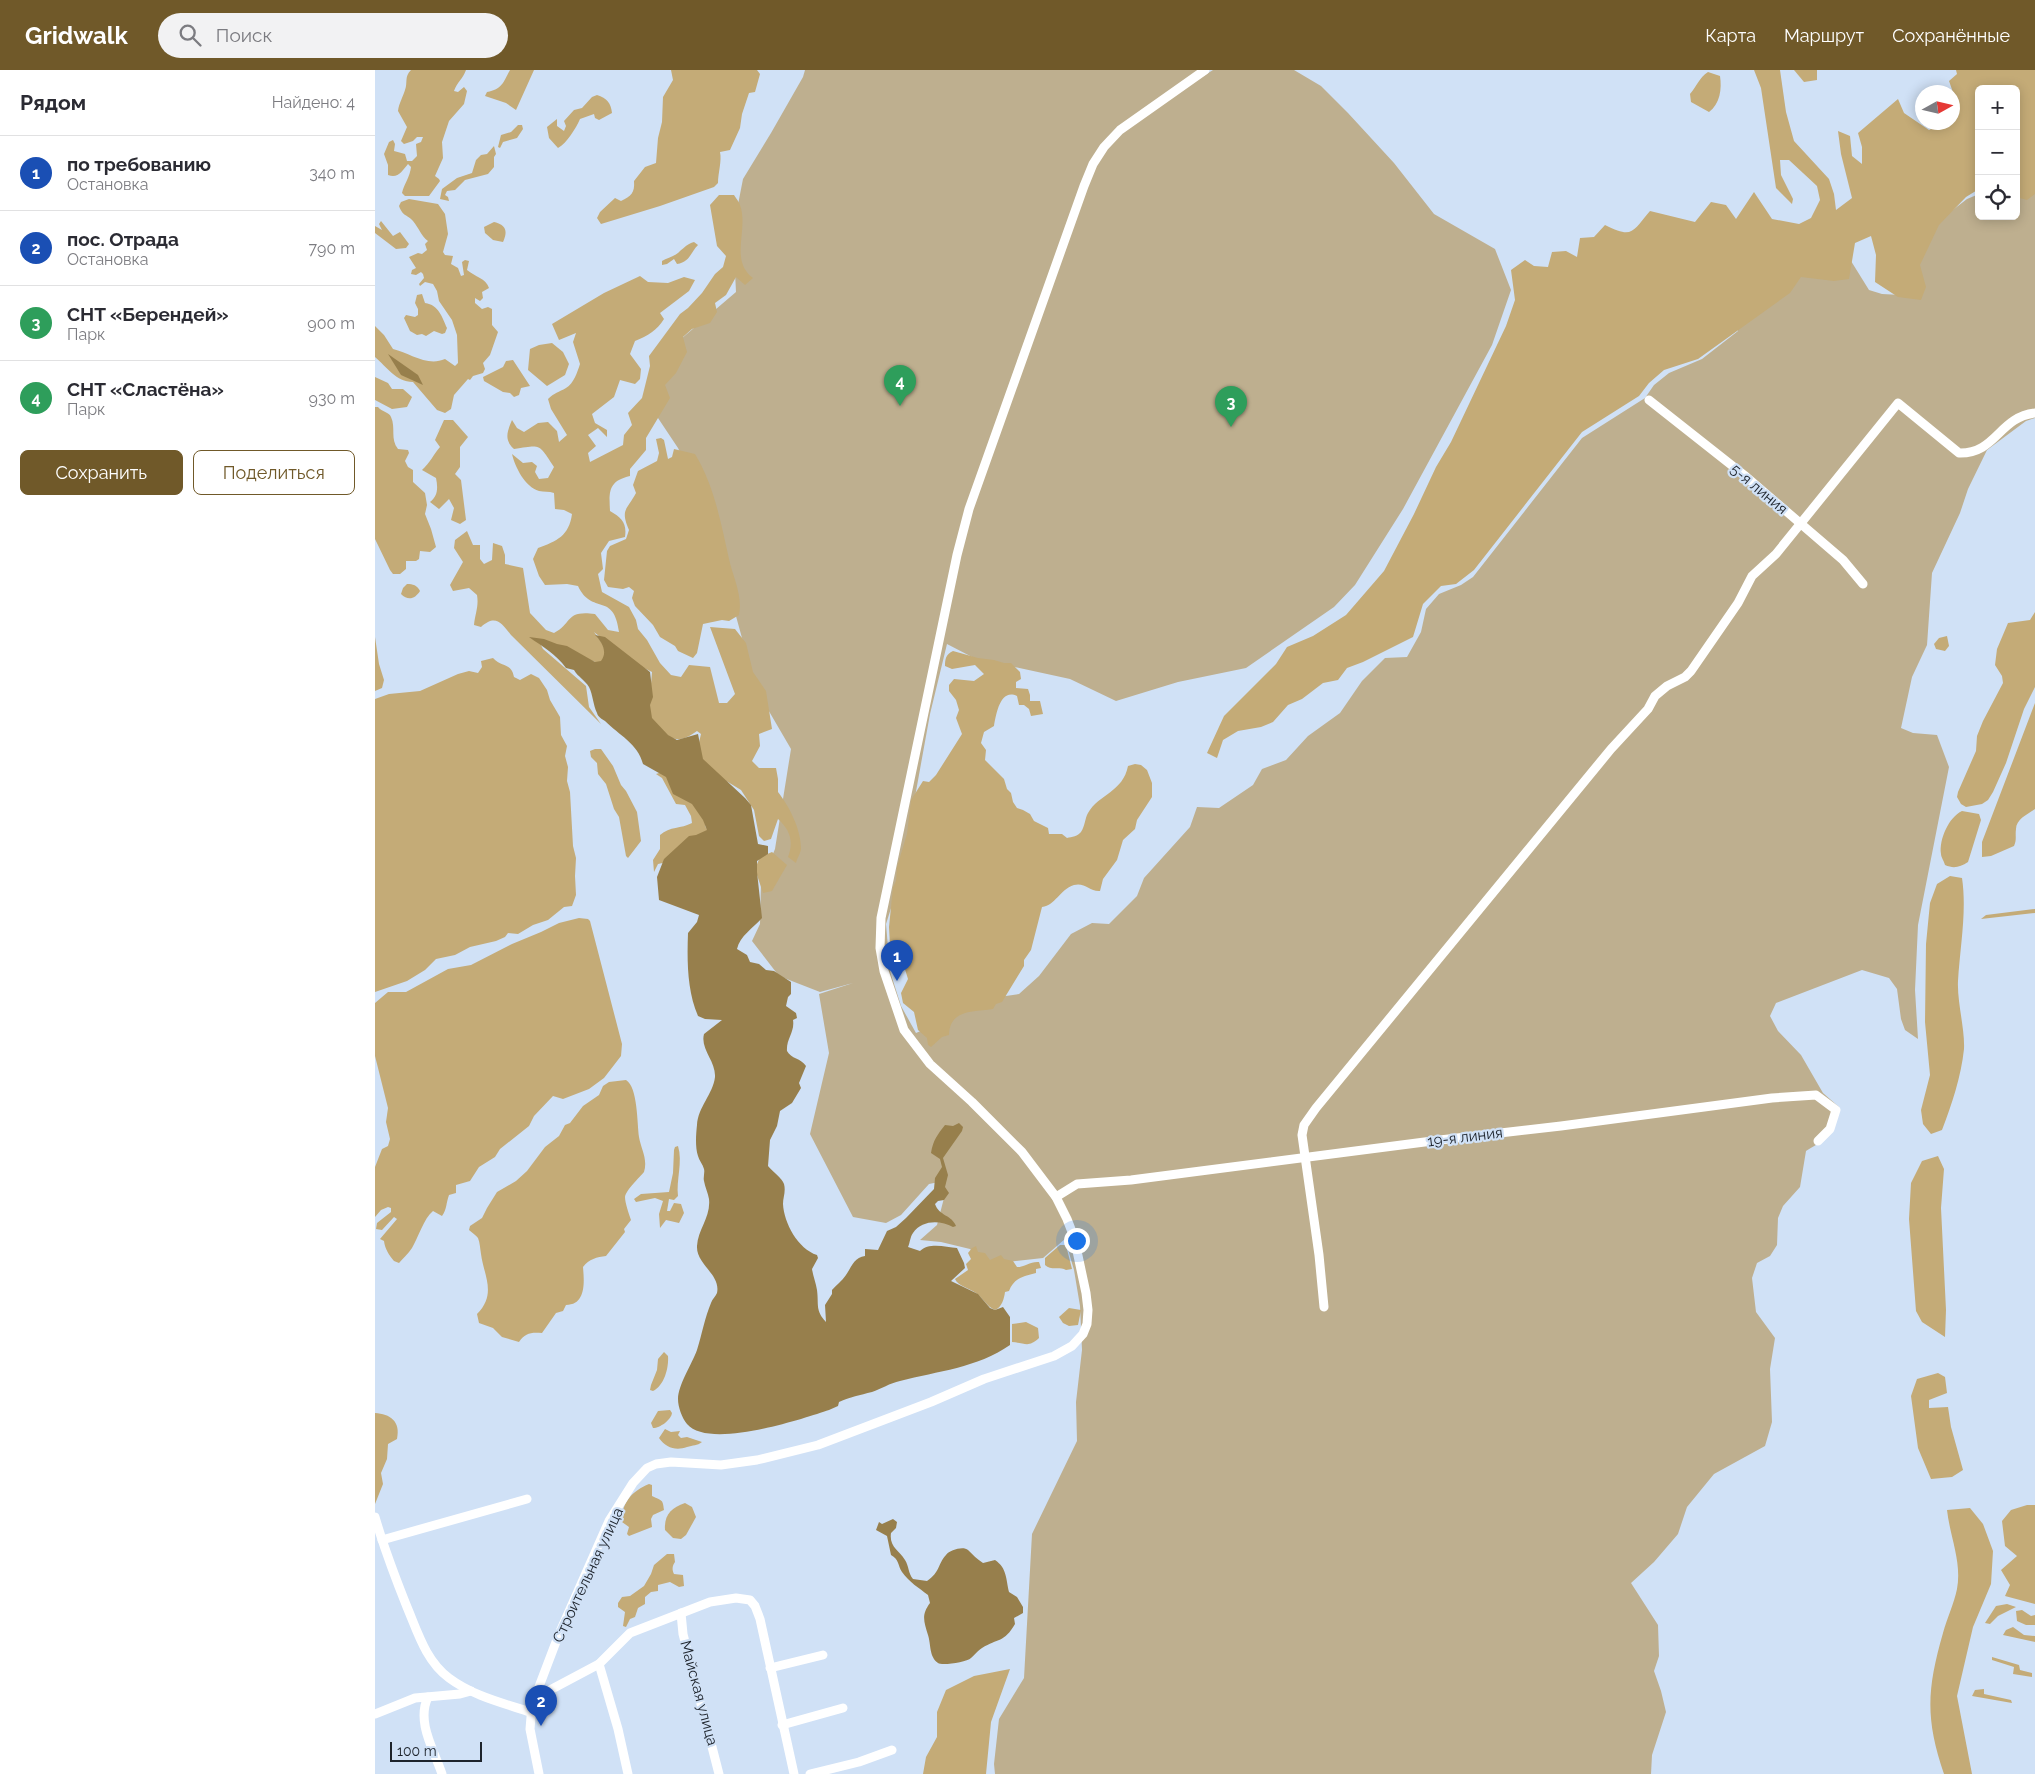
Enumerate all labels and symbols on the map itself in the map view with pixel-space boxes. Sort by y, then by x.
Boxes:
north arrow [1915,85,1960,130]
pin: 4 [884,365,916,406]
pin: 3 [1215,386,1247,427]
street label: 5-я линия [1727,460,1791,518]
pin: 1 [881,940,913,981]
street label: 19-я линия [1426,1123,1504,1151]
your location [1064,1228,1090,1254]
street label: Строительная улица [549,1505,627,1645]
street label: Майская улица [676,1639,722,1747]
pin: 2 [525,1685,557,1726]
scale bar [390,1739,483,1762]

